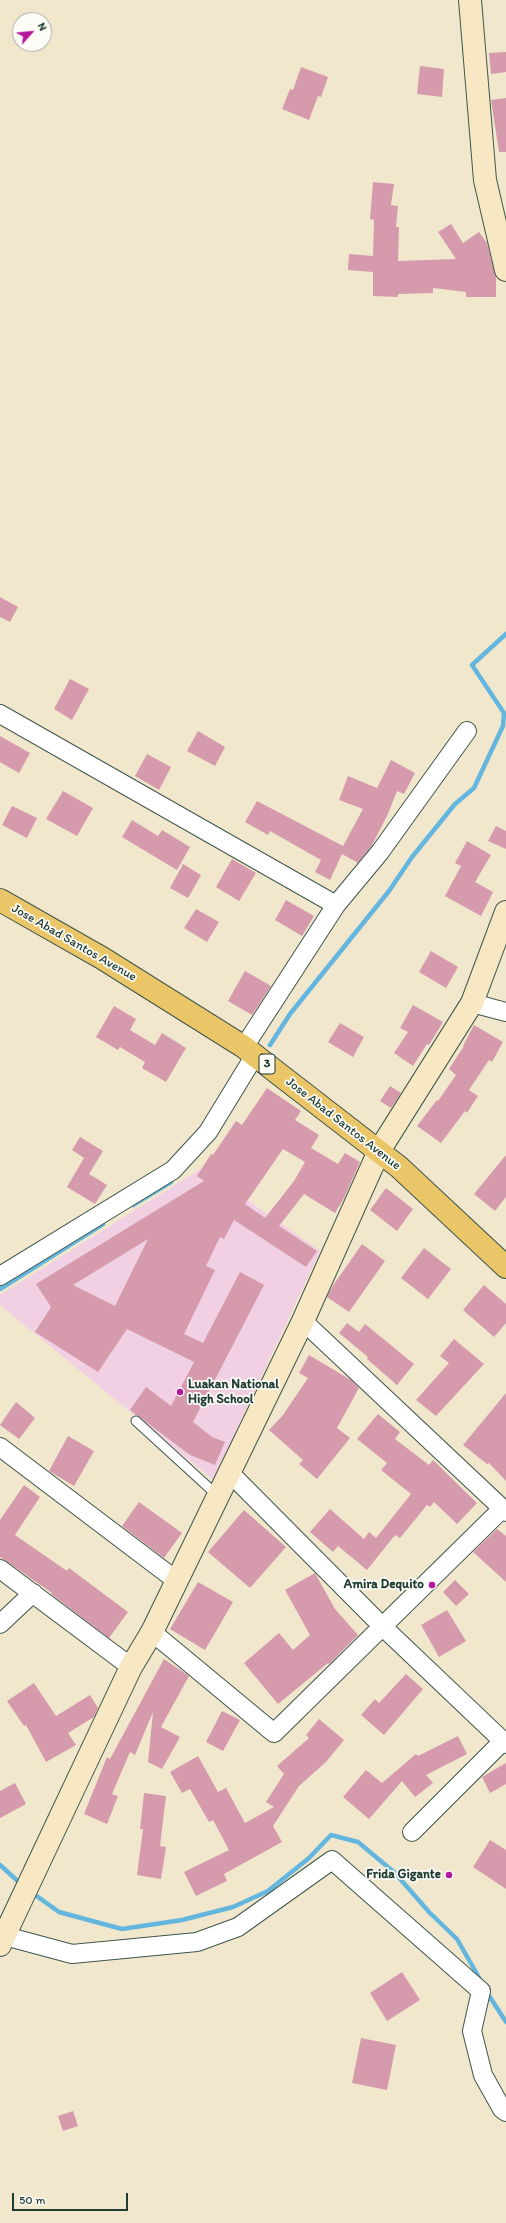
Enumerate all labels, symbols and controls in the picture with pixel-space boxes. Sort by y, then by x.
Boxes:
north arrow [12,12,52,52]
text: N [35,21,50,33]
street label: Jose Abad Santos Avenue [9,901,139,985]
road number: 3 [259,1054,275,1074]
street label: Jose Abad Santos Avenue [282,1074,404,1174]
place label: Luakan National High School [188,1377,279,1408]
marker: Luakan National High School [175,1387,185,1397]
place label: Amira Dequito [344,1577,424,1593]
marker: Amira Dequito [427,1580,437,1590]
place label: Frida Gigante [366,1867,441,1883]
marker: Frida Gigante [444,1870,454,1880]
scale bar [14,2185,130,2211]
text: 50 m [19,2193,45,2207]

